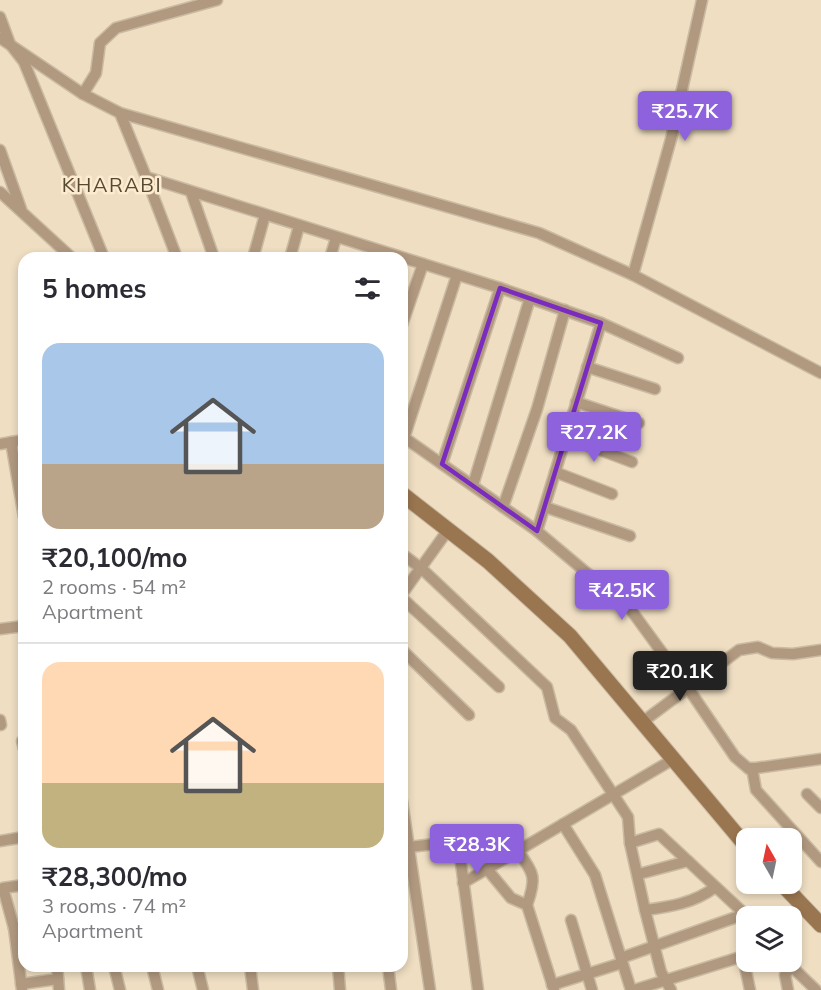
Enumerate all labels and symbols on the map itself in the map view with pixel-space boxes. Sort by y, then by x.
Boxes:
pin: ₹25.7K [636,91,734,142]
district label: KHARABI [62,172,162,197]
pin: ₹27.2K [545,412,643,463]
pin: ₹42.5K [573,570,671,621]
pin: ₹20.1K [631,651,729,702]
pin: ₹28.3K [428,824,526,875]
north arrow [736,828,802,894]

